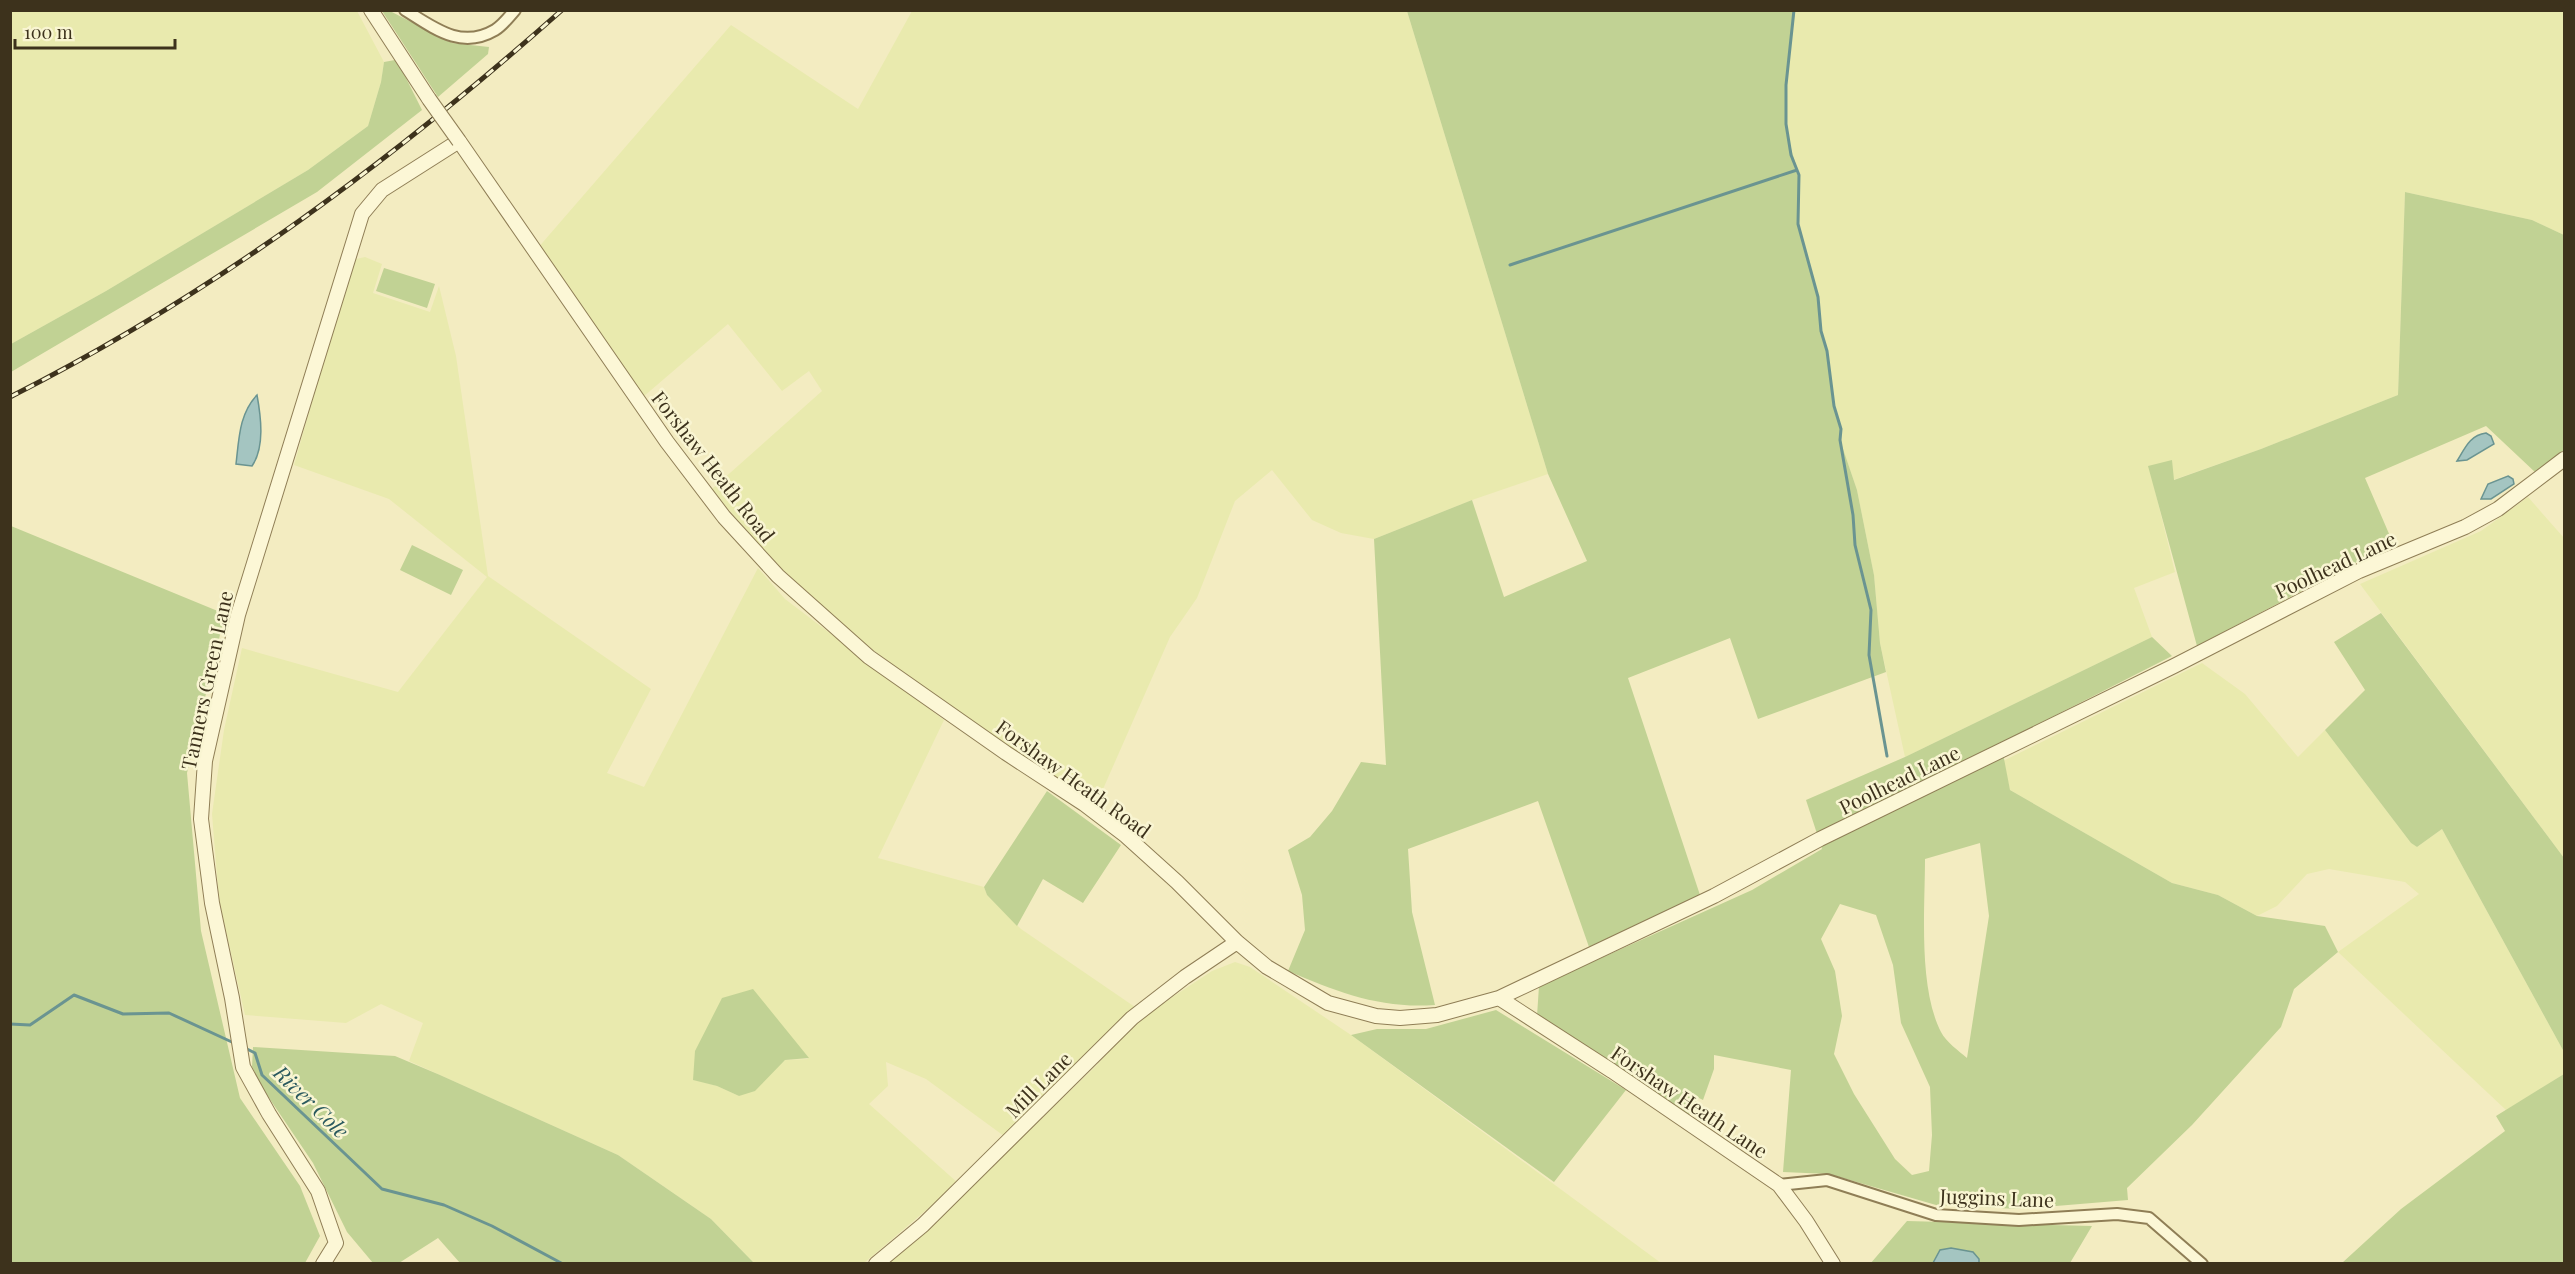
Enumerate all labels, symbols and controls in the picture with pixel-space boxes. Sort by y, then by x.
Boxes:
scale bar [15,12,176,50]
text: 100 m [24,20,73,44]
street label: Forshaw Heath Road [646,385,782,548]
street label: Poolhead Lane [2270,524,2400,604]
street label: Tanners Green Lane [174,588,238,772]
street label: Forshaw Heath Road [991,713,1157,844]
street label: Poolhead Lane [1834,738,1964,820]
street label: Forshaw Heath Lane [1606,1038,1774,1164]
street label: Mill Lane [999,1045,1077,1123]
water label: River Cole [268,1058,355,1144]
street label: Juggins Lane [1938,1181,2055,1212]

